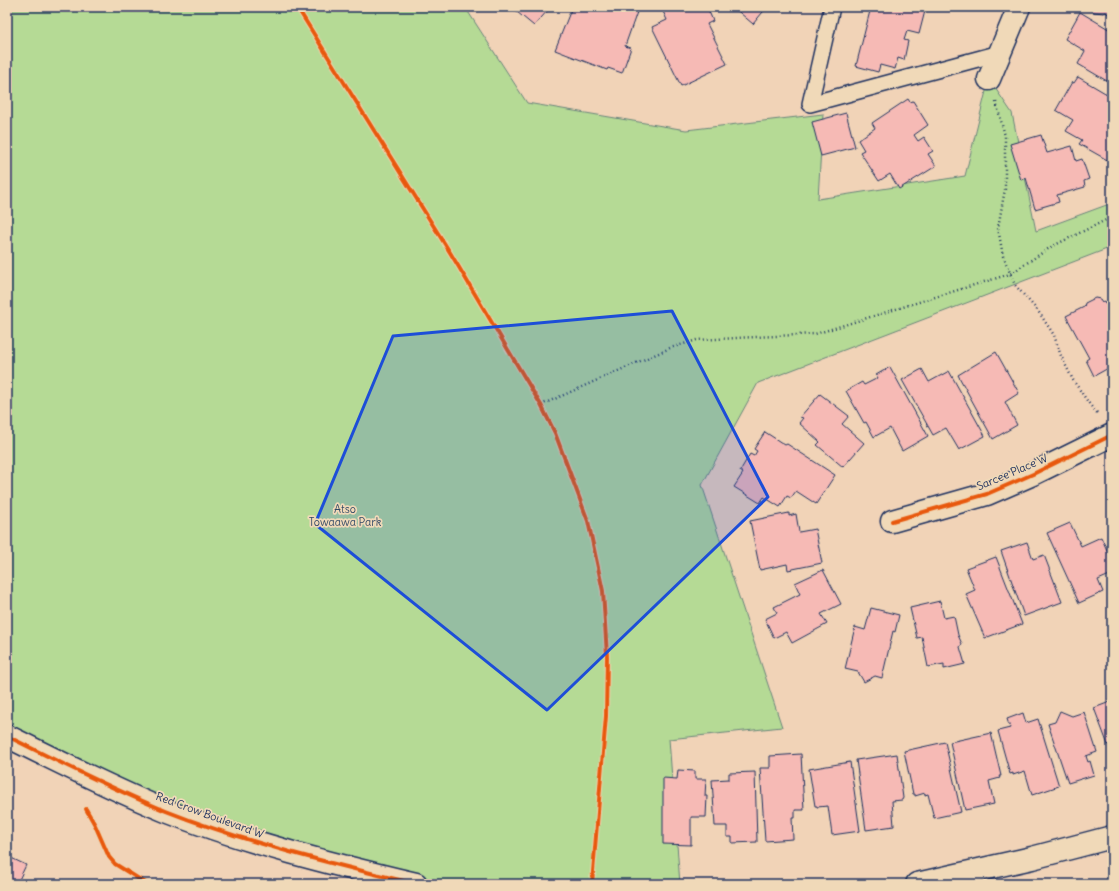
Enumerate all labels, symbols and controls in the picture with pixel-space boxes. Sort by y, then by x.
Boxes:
street label: Sarcee Place W [974,451,1050,493]
park label: Atso Towaawa Park [309,502,382,529]
street label: Red Crow Boulevard W [154,789,266,841]

